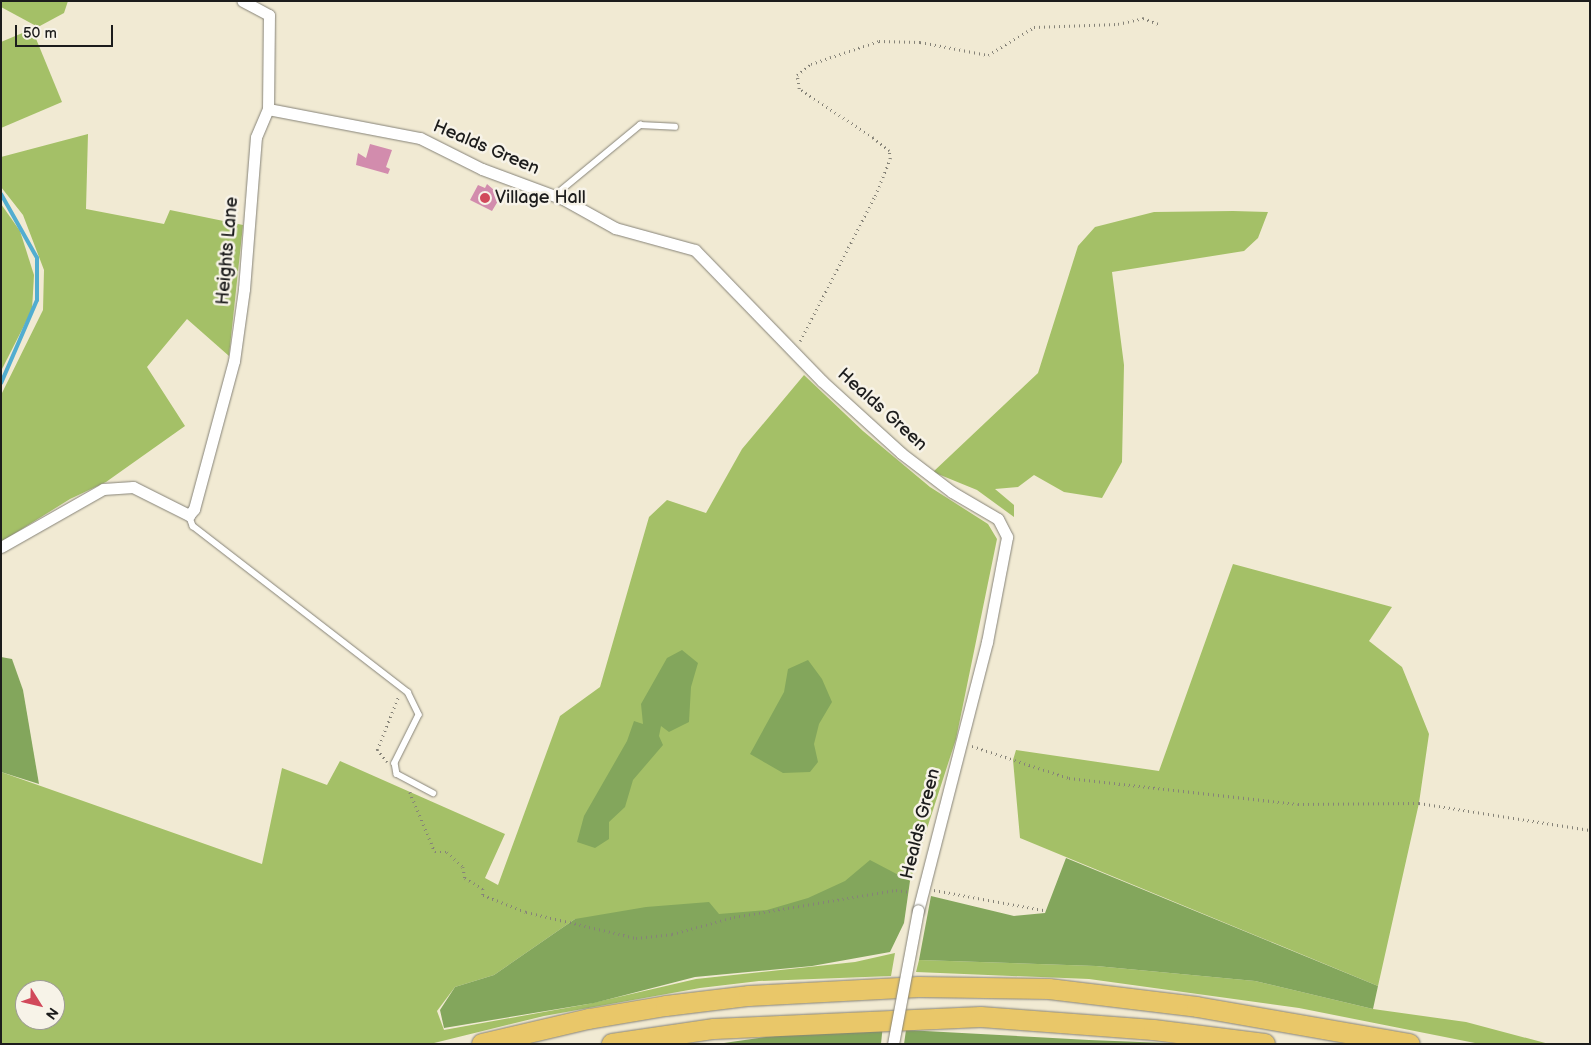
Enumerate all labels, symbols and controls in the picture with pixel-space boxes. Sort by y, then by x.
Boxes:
scale bar [18,15,115,47]
text: 50 m [23,24,57,43]
street label: Healds Green [430,116,542,180]
place label: Village Hall [495,187,586,209]
marker: Village Hall [479,192,491,204]
street label: Heights Lane [213,196,243,306]
street label: Healds Green [833,364,931,456]
street label: Healds Green [897,767,945,881]
north arrow [15,980,65,1030]
text: N [42,1004,62,1023]

